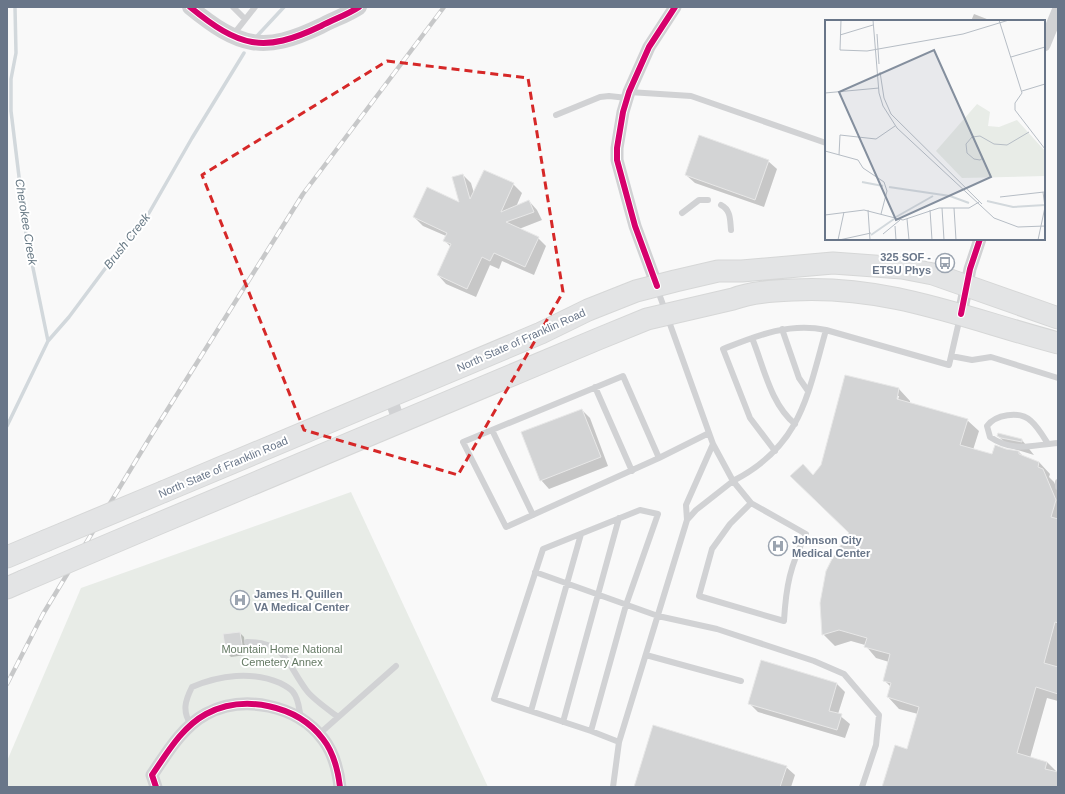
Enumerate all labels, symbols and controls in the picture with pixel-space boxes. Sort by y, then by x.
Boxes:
inset map [825,20,1045,240]
water label: Cherokee Creek [12,178,40,267]
water label: Brush Creek [101,210,154,272]
place label: 325 SOF - ETSU Phys [872,251,931,276]
bus stop icon: 325 SOF - ETSU Phys [934,252,956,274]
street label: North State of Franklin Road [455,306,587,374]
street label: North State of Franklin Road [156,434,290,500]
place label: Johnson City Medical Center [792,534,871,559]
hospital icon: Johnson City Medical Center [767,535,789,557]
place label: James H. Quillen VA Medical Center [254,588,350,613]
hospital icon: James H. Quillen VA Medical Center [229,589,251,611]
park label: Mountain Home National Cemetery Annex [221,643,343,668]

